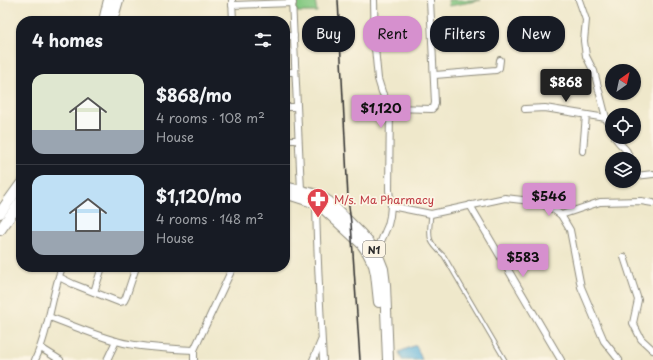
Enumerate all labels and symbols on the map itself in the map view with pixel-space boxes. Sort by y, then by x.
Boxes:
north arrow [605,64,641,100]
pin: $868 [542,69,590,103]
pin: $1,120 [348,95,414,129]
pin: $546 [525,183,573,217]
pharmacy icon: M/s. Ma Pharmacy [305,186,331,219]
place label: M/s. Ma Pharmacy [334,191,434,208]
road number: N1 [363,241,385,257]
pin: $583 [499,244,547,278]

